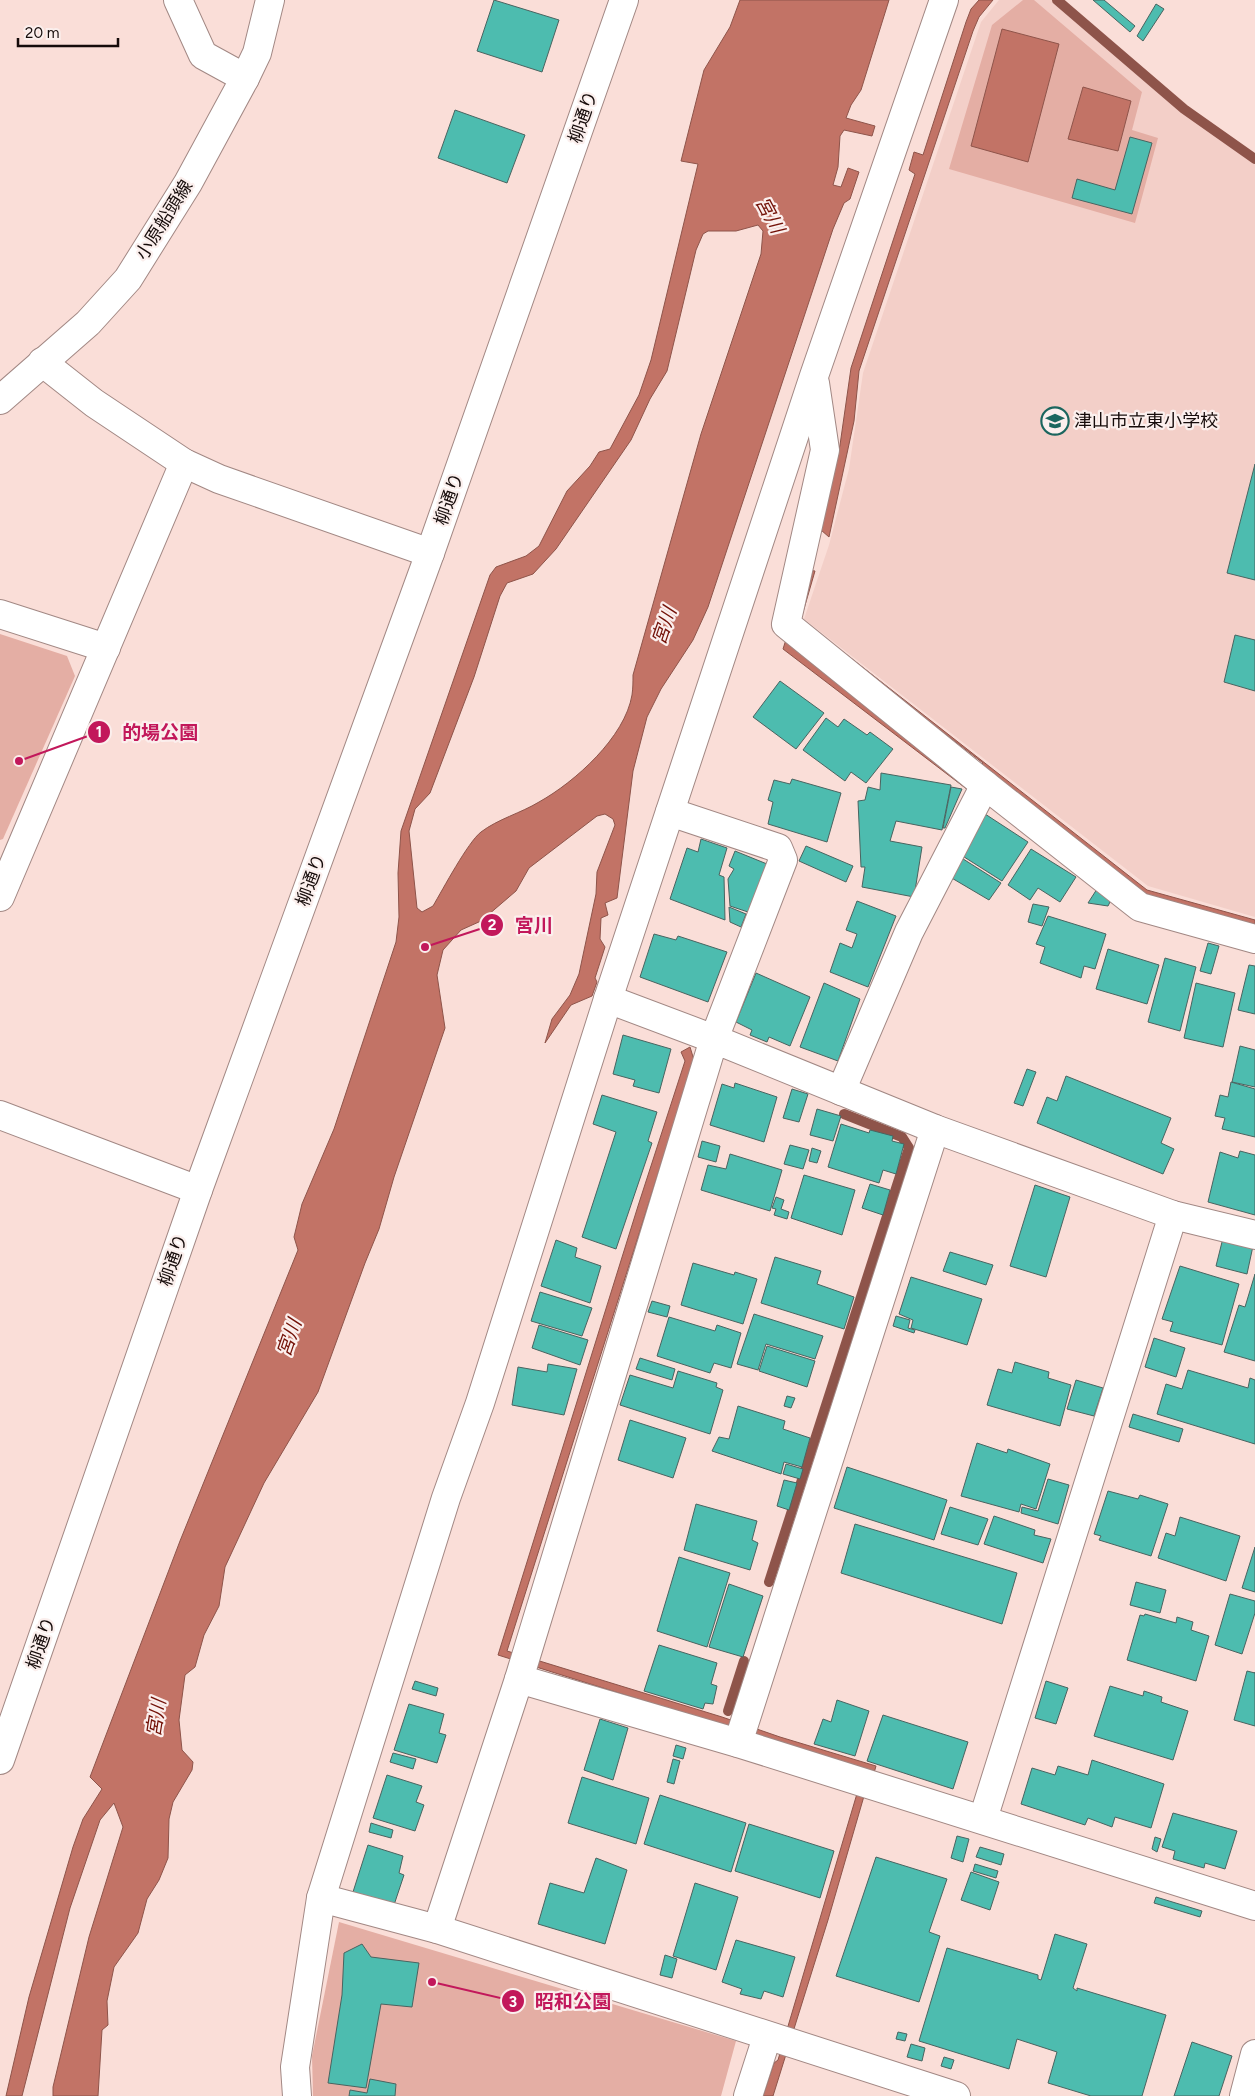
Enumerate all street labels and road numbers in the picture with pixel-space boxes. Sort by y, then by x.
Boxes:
street label: 柳通り [564,88,602,146]
street label: 小原船頭線 [131,176,197,264]
street label: 柳通り [430,470,468,528]
street label: 柳通り [291,851,331,909]
street label: 柳通り [154,1231,192,1289]
street label: 柳通り [22,1614,60,1672]

